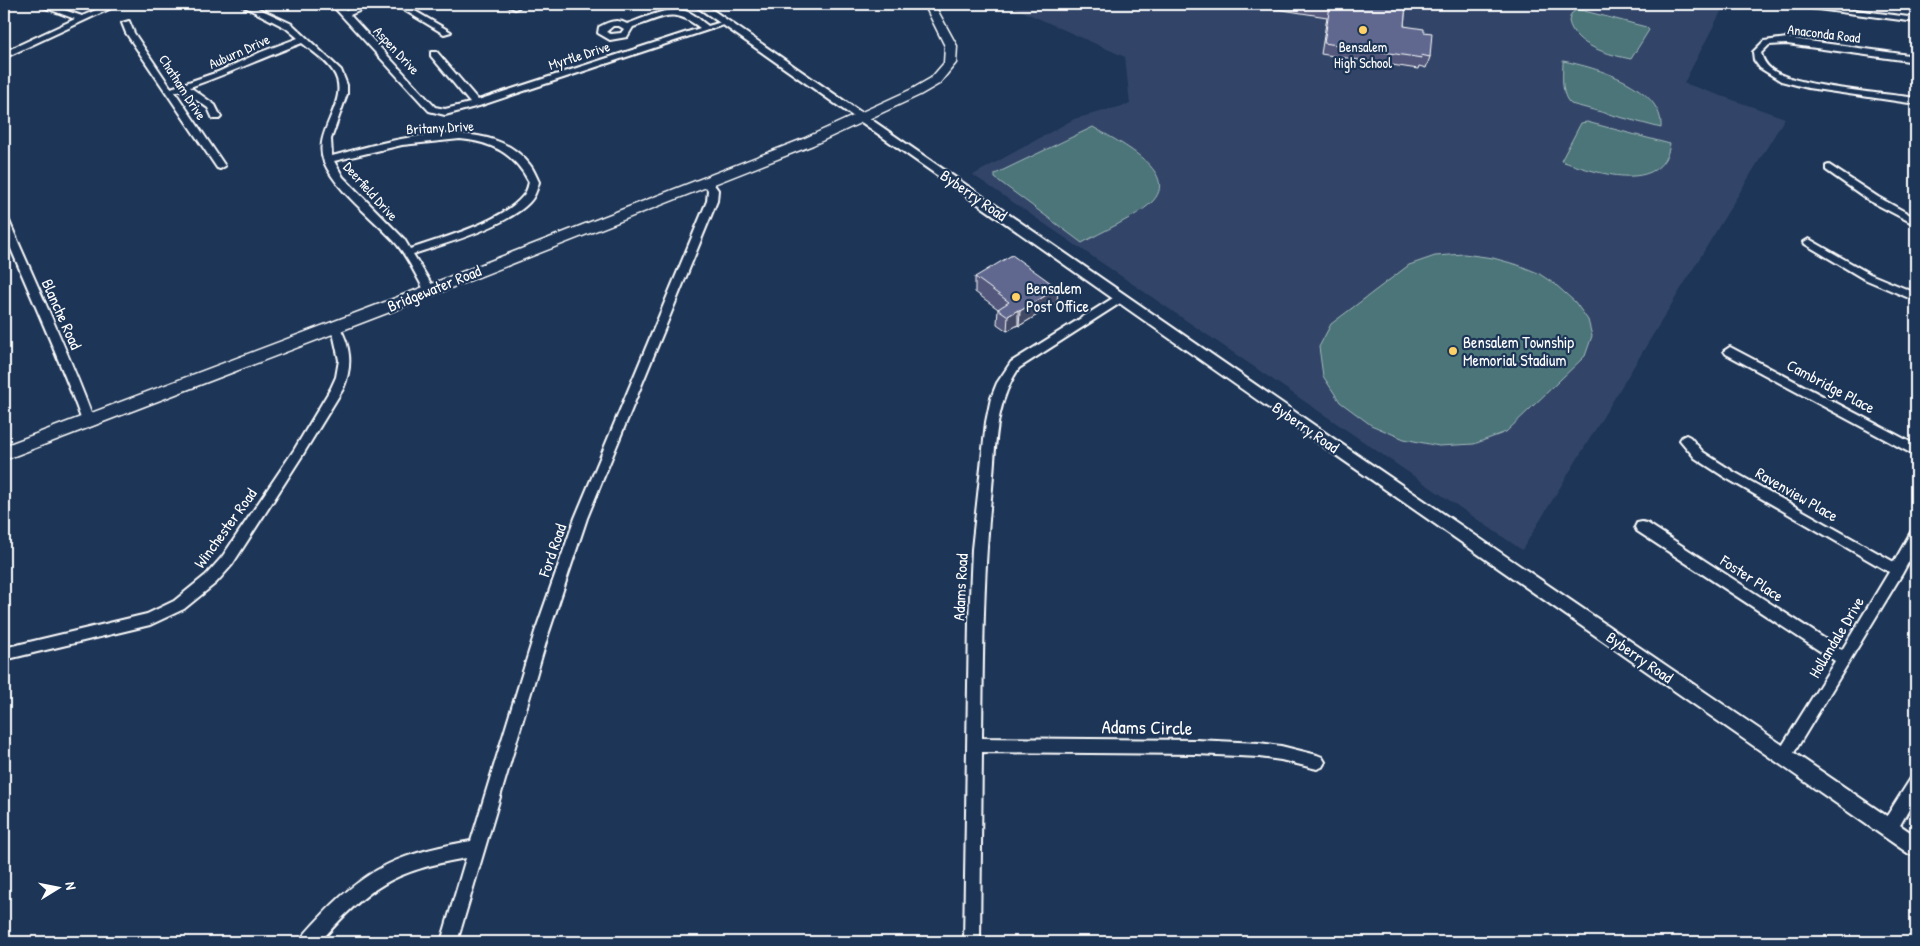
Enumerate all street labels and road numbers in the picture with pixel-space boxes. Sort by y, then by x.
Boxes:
street label: Anaconda Road [1787,19,1862,47]
street label: Aspen Drive [369,22,425,79]
street label: Auburn Drive [205,29,273,73]
street label: Myrtle Drive [546,36,613,75]
street label: Chatham Drive [155,51,211,124]
street label: Britany Drive [406,116,475,139]
street label: Deerfield Drive [339,157,403,225]
street label: Byberry Road [936,164,1012,226]
street label: Bridgewater Road [384,259,484,317]
street label: Blanche Road [37,275,87,353]
street label: Cambridge Place [1783,354,1879,419]
street label: Byberry Road [1268,396,1344,458]
street label: Ravenview Place [1752,462,1843,527]
street label: Winchester Road [188,483,262,573]
street label: Ford Road [532,521,571,580]
street label: Foster Place [1715,549,1788,607]
street label: Adams Road [947,553,973,621]
street label: Hollandale Drive [1803,592,1869,682]
street label: Byberry Road [1602,626,1678,688]
street label: Adams Circle [1101,713,1193,741]

